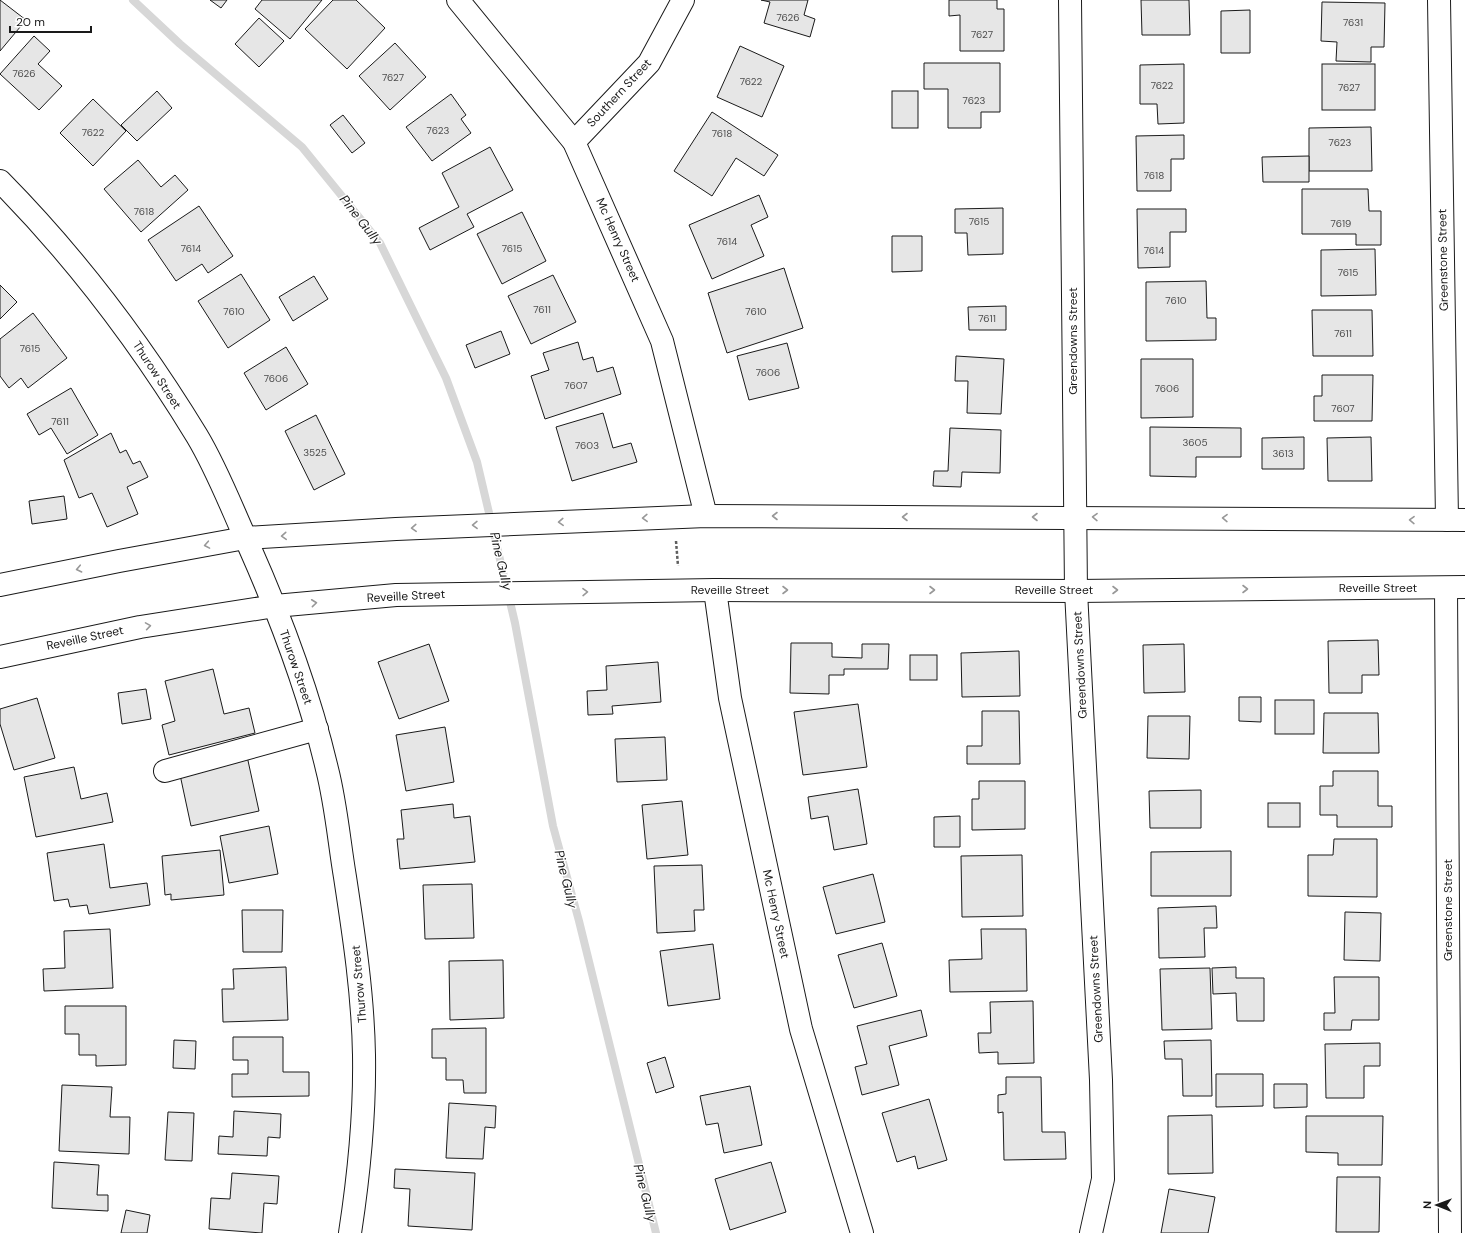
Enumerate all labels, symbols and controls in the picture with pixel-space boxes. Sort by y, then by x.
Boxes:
scale bar [10,8,91,34]
house number: 7626 [776,11,800,24]
text: 20 m [16,14,45,30]
house number: 7631 [1343,16,1363,29]
house number: 7627 [971,28,993,41]
street label: Southern Street [583,55,655,131]
house number: 7626 [12,67,36,80]
house number: 7627 [382,71,404,84]
house number: 7622 [740,75,763,88]
house number: 7622 [1151,79,1174,92]
house number: 7627 [1338,81,1360,94]
house number: 7623 [963,94,985,107]
house number: 7623 [427,124,449,137]
house number: 7622 [82,126,105,139]
house number: 7618 [712,127,732,140]
house number: 7623 [1329,136,1351,149]
house number: 7618 [1144,169,1164,182]
water label: Pine Gully [336,191,387,249]
street label: Mc Henry Street [592,195,644,285]
house number: 7618 [134,205,154,218]
street label: Greenstone Street [1434,209,1452,311]
house number: 7615 [969,215,989,228]
house number: 7619 [1331,217,1351,230]
house number: 7614 [717,235,737,248]
house number: 7614 [181,242,201,255]
house number: 7615 [502,242,522,255]
house number: 7614 [1144,244,1164,257]
house number: 7615 [1338,266,1358,279]
street label: Greendowns Street [1065,287,1081,395]
house number: 7610 [1165,294,1187,307]
house number: 7611 [533,303,551,316]
house number: 7610 [223,305,245,318]
house number: 7610 [745,305,767,318]
house number: 7611 [978,312,996,325]
house number: 7611 [1334,327,1352,340]
street label: Thurow Street [129,338,185,412]
house number: 7615 [20,342,40,355]
house number: 7606 [756,366,780,379]
house number: 7606 [264,372,288,385]
house number: 7607 [564,379,588,392]
house number: 7606 [1155,382,1179,395]
house number: 7607 [1331,402,1355,415]
house number: 7611 [51,415,69,428]
house number: 3605 [1182,436,1208,449]
house number: 7603 [575,439,599,452]
house number: 3525 [303,446,327,459]
house number: 3613 [1272,447,1294,460]
one-way arrow [772,512,778,520]
one-way arrow [902,512,908,521]
one-way arrow [1032,513,1038,521]
one-way arrow [1092,513,1098,521]
one-way arrow [642,514,648,523]
one-way arrow [1222,514,1228,522]
one-way arrow [1409,516,1415,524]
one-way arrow [558,518,564,527]
one-way arrow [472,521,478,530]
one-way arrow [411,523,417,532]
water label: Pine Gully [486,530,516,593]
one-way arrow [281,531,287,540]
one-way arrow [204,540,210,549]
one-way arrow [76,564,82,572]
street label: Reveille Street [1339,580,1418,596]
street label: Reveille Street [691,582,770,598]
street label: Reveille Street [1015,582,1094,598]
one-way arrow [1242,585,1248,593]
street label: Reveille Street [366,586,446,606]
one-way arrow [782,586,788,594]
one-way arrow [929,586,935,594]
one-way arrow [1112,586,1118,594]
one-way arrow [582,588,588,596]
one-way arrow [311,598,317,607]
street label: Greendowns Street [1069,611,1091,719]
street label: Reveille Street [45,622,125,654]
one-way arrow [145,622,151,631]
street label: Thurow Street [276,628,316,707]
water label: Pine Gully [551,848,582,911]
street label: Greenstone Street [1440,859,1456,961]
street label: Mc Henry Street [759,868,793,960]
street label: Greendowns Street [1085,935,1107,1043]
street label: Thurow Street [348,944,370,1024]
water label: Pine Gully [630,1162,661,1225]
north arrow [1417,1185,1457,1225]
text: N [1420,1201,1434,1209]

